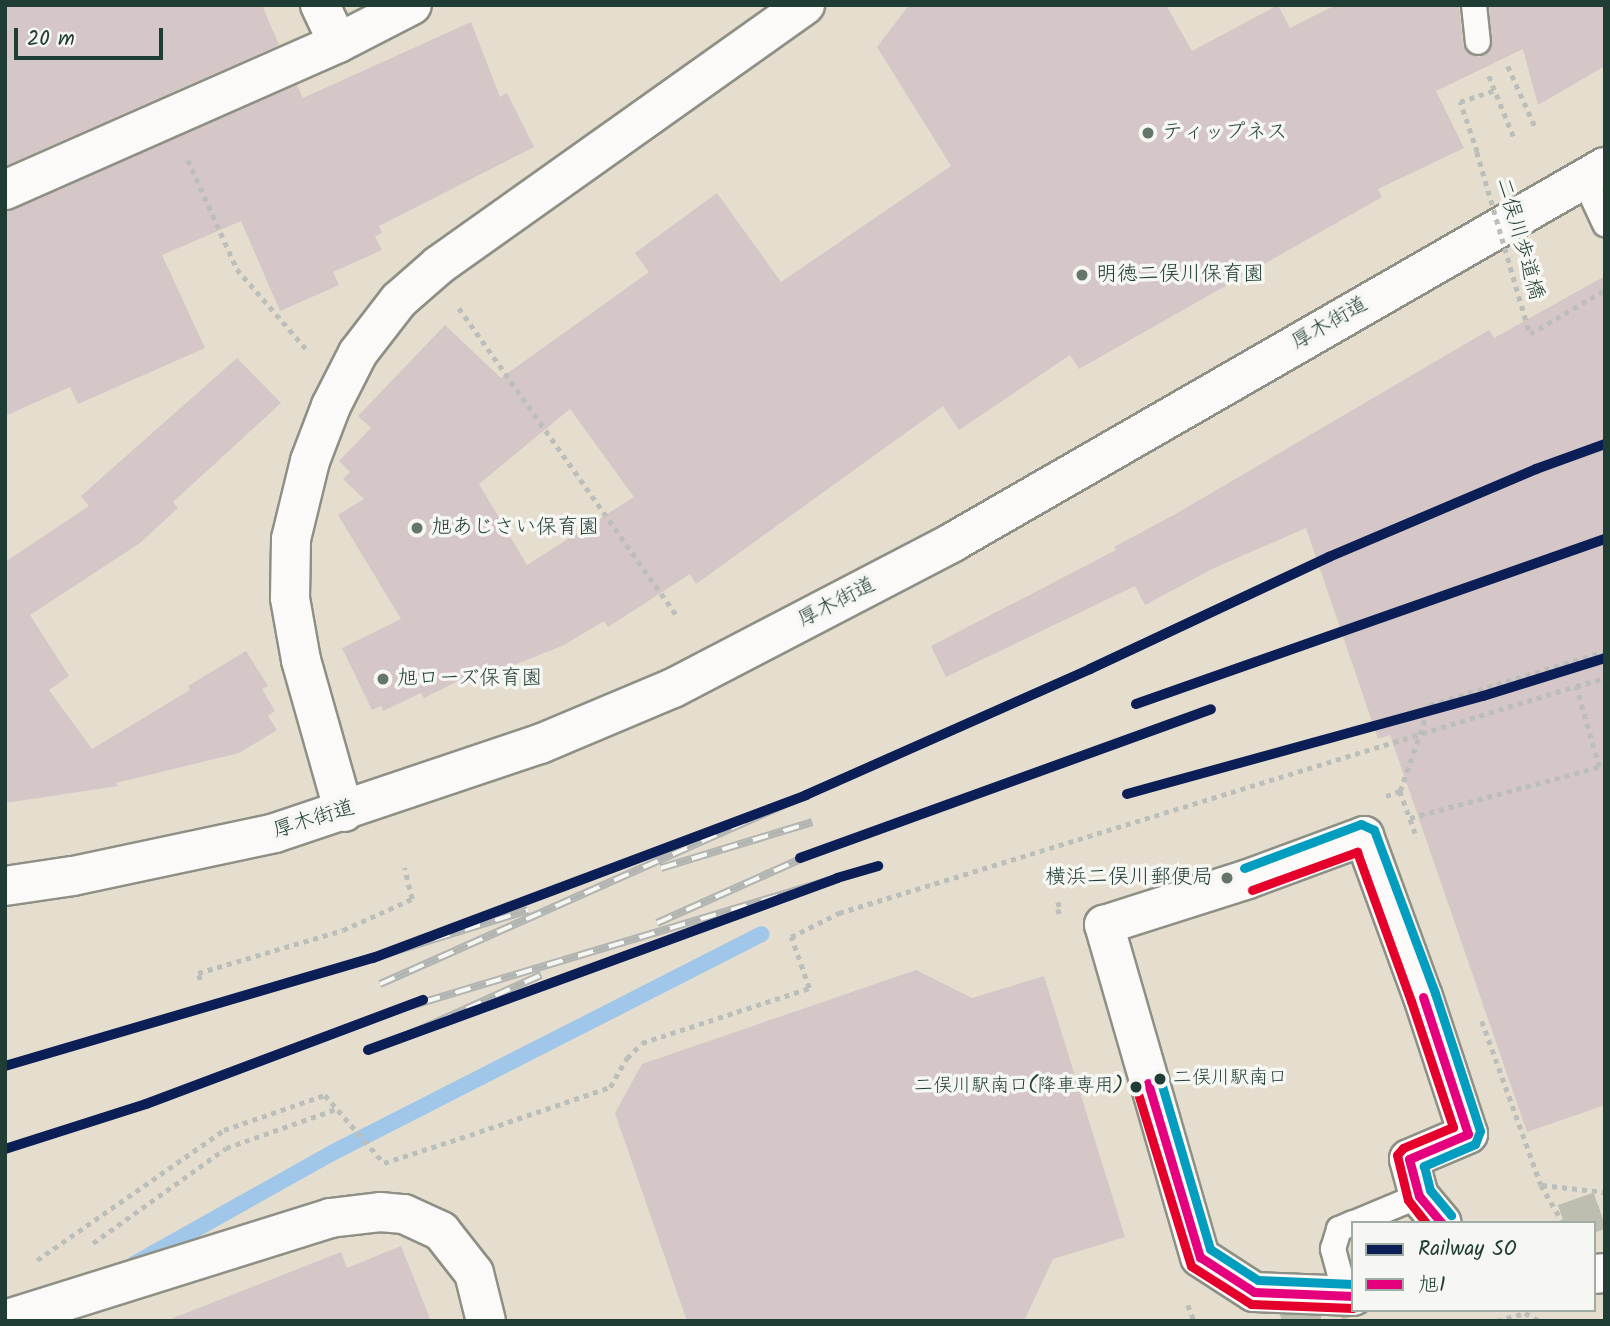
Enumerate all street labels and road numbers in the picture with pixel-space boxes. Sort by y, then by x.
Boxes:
street label: 二俣川歩道橋 [1490,175,1548,303]
street label: 厚木街道 [1287,292,1373,356]
street label: 厚木街道 [794,573,880,633]
street label: 厚木街道 [270,796,358,844]

